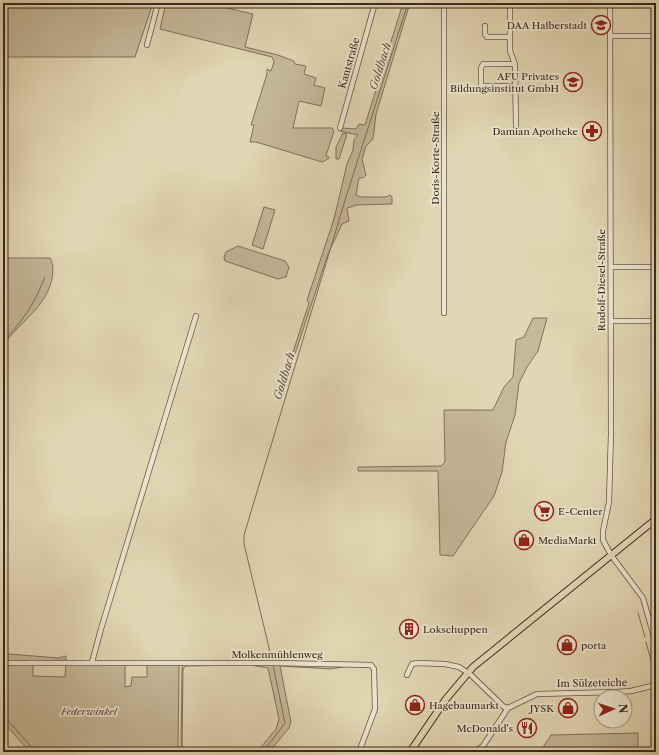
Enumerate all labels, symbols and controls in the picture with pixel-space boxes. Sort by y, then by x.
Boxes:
school or university icon: DAA Halberstadt [590,14,612,36]
place label: DAA Halberstadt [507,19,587,32]
street label: Kantstraße [335,36,363,90]
water label: Goldbach [366,41,394,91]
place label: AFU Privates Bildungsinstitut GmbH [450,70,559,95]
school or university icon: AFU Privates Bildungsinstitut GmbH [562,71,584,93]
street label: Doris-Korte-Straße [429,111,442,205]
pharmacy icon: Damian Apotheke [581,120,603,142]
place label: Damian Apotheke [492,125,578,138]
street label: Rudolf-Diesel-Straße [595,228,608,331]
water label: Goldbach [270,351,298,401]
supermarket icon: E-Center [533,500,555,522]
place label: E-Center [558,505,603,518]
shop icon: MediaMarkt [513,529,535,551]
place label: MediaMarkt [538,534,597,547]
building icon: Lokschuppen [398,618,420,640]
place label: Lokschuppen [423,623,488,636]
shop icon: porta [556,634,578,656]
place label: porta [581,639,607,652]
street label: Molkenmühlenweg [231,648,323,661]
street label: Im Sülzeteiche [557,676,628,690]
north arrow [593,689,633,729]
shop icon: Hagebaumarkt [404,694,426,716]
shop icon: JYSK [557,697,579,719]
place label: Hagebaumarkt [429,699,500,712]
place label: JYSK [528,702,555,715]
text: N [616,703,630,714]
park label: Federwinkel [60,705,119,718]
restaurant icon: McDonald's [516,717,538,739]
place label: McDonald's [457,722,513,735]

